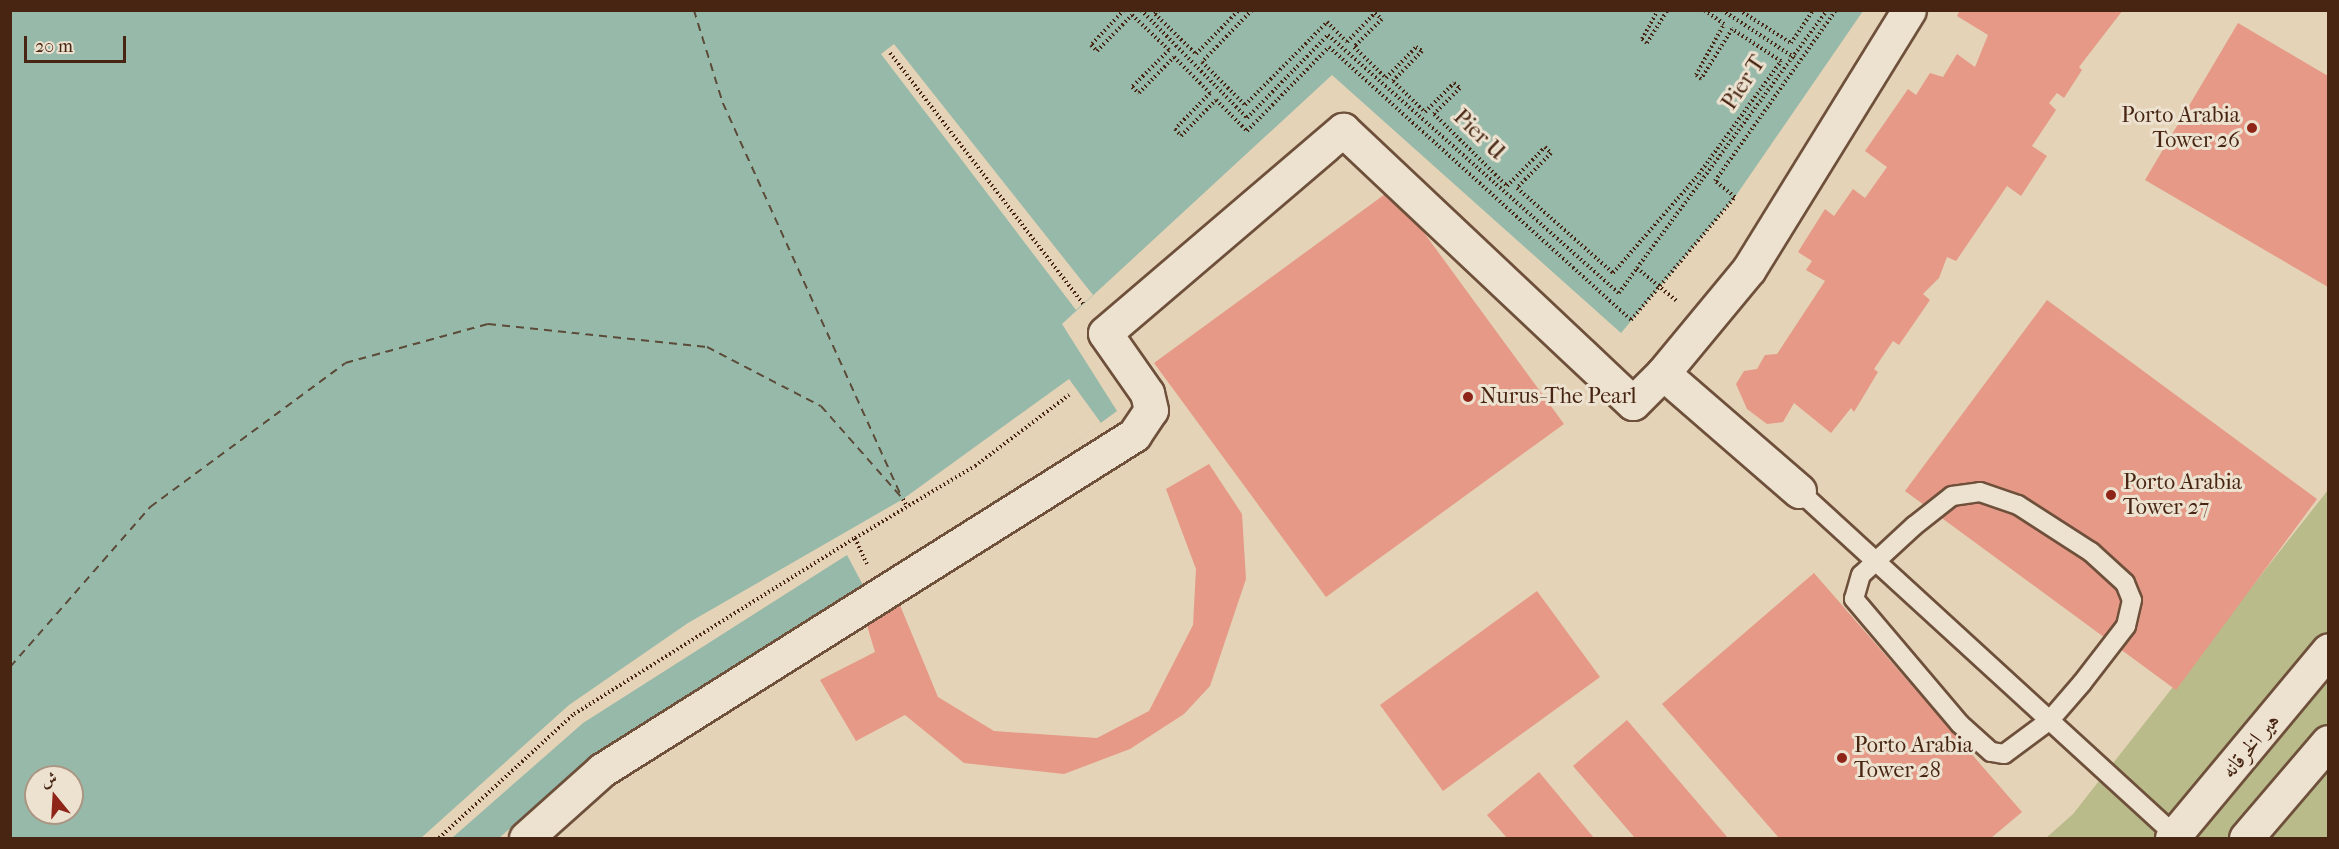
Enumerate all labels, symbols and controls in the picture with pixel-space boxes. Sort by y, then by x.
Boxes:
scale bar [27,24,129,62]
text: 20 m [35,36,73,57]
street label: Pier T [1716,51,1772,115]
place label: Porto Arabia Tower 26 [2121,102,2240,154]
street label: Pier U [1448,104,1510,166]
marker: Porto Arabia Tower 26 [2245,121,2259,135]
place label: Nurus-The Pearl [1480,384,1637,410]
marker: Nurus-The Pearl [1461,390,1475,404]
place label: Porto Arabia Tower 27 [2123,469,2242,520]
marker: Porto Arabia Tower 27 [2104,488,2118,502]
street label: هير الخرقانه [2216,708,2286,784]
place label: Porto Arabia Tower 28 [1854,732,1973,784]
marker: Porto Arabia Tower 28 [1835,751,1849,765]
north arrow [24,765,84,825]
text: ش [38,768,59,791]

